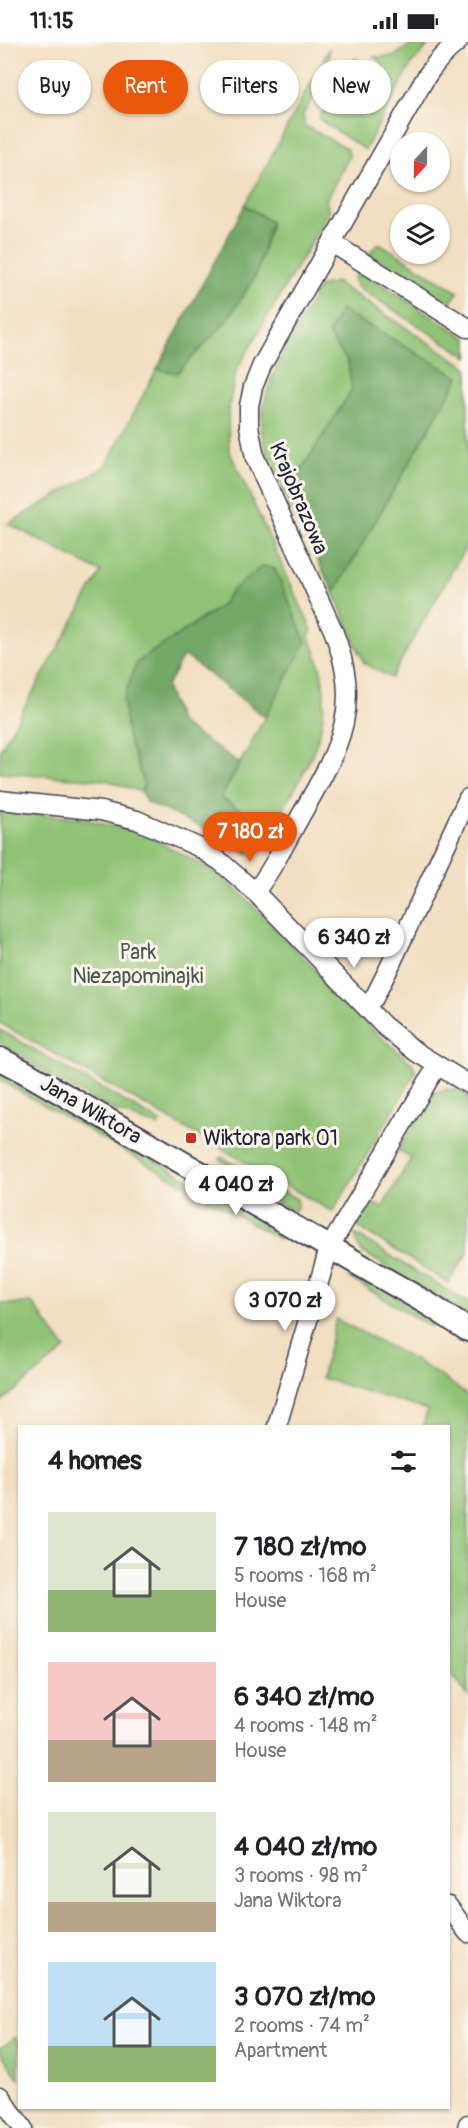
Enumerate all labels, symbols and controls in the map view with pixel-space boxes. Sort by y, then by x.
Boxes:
text: 11:15 [30,7,74,35]
chip: Buy [18,60,91,114]
chip: Rent [103,60,188,114]
chip: Filters [200,60,299,114]
chip: New [311,60,391,114]
north arrow [390,132,450,192]
map controls [390,132,450,264]
button: layers [390,204,450,264]
street label: Krajobrazowa [263,438,334,558]
pin: 7 180 zł [188,812,312,863]
text: 7 180 zł [217,819,283,844]
pin: 6 340 zł [292,918,416,969]
text: 6 340 zł [318,925,390,950]
park label: Park Niezapominajki [72,939,204,990]
street label: Jana Wiktora [35,1071,146,1150]
place label: Wiktora park 01 [203,1125,338,1152]
marker: Wiktora park 01 [184,1131,198,1145]
pin: 4 040 zł [174,1165,298,1216]
text: 4 040 zł [199,1172,273,1197]
pin: 3 070 zł [223,1281,347,1332]
text: 3 070 zł [248,1288,322,1313]
text: 4 homes [48,1445,142,1477]
icon: filters [387,1445,420,1478]
text: 7 180 zł/mo [234,1531,366,1563]
icon: home [96,1536,168,1608]
text: 5 rooms · 168 m² [234,1563,377,1588]
text: House [234,1588,286,1613]
text: 6 340 zł/mo [234,1681,374,1713]
icon: home [96,1686,168,1758]
text: 4 rooms · 148 m² [234,1713,378,1738]
text: House [234,1738,286,1763]
text: 4 040 zł/mo [234,1831,377,1863]
icon: home [96,1836,168,1908]
text: 3 rooms · 98 m² [234,1863,368,1888]
text: Jana Wiktora [234,1888,341,1913]
text: 3 070 zł/mo [234,1981,375,2013]
icon: home [96,1986,168,2058]
text: 2 rooms · 74 m² [234,2013,370,2038]
text: Apartment [234,2038,327,2063]

